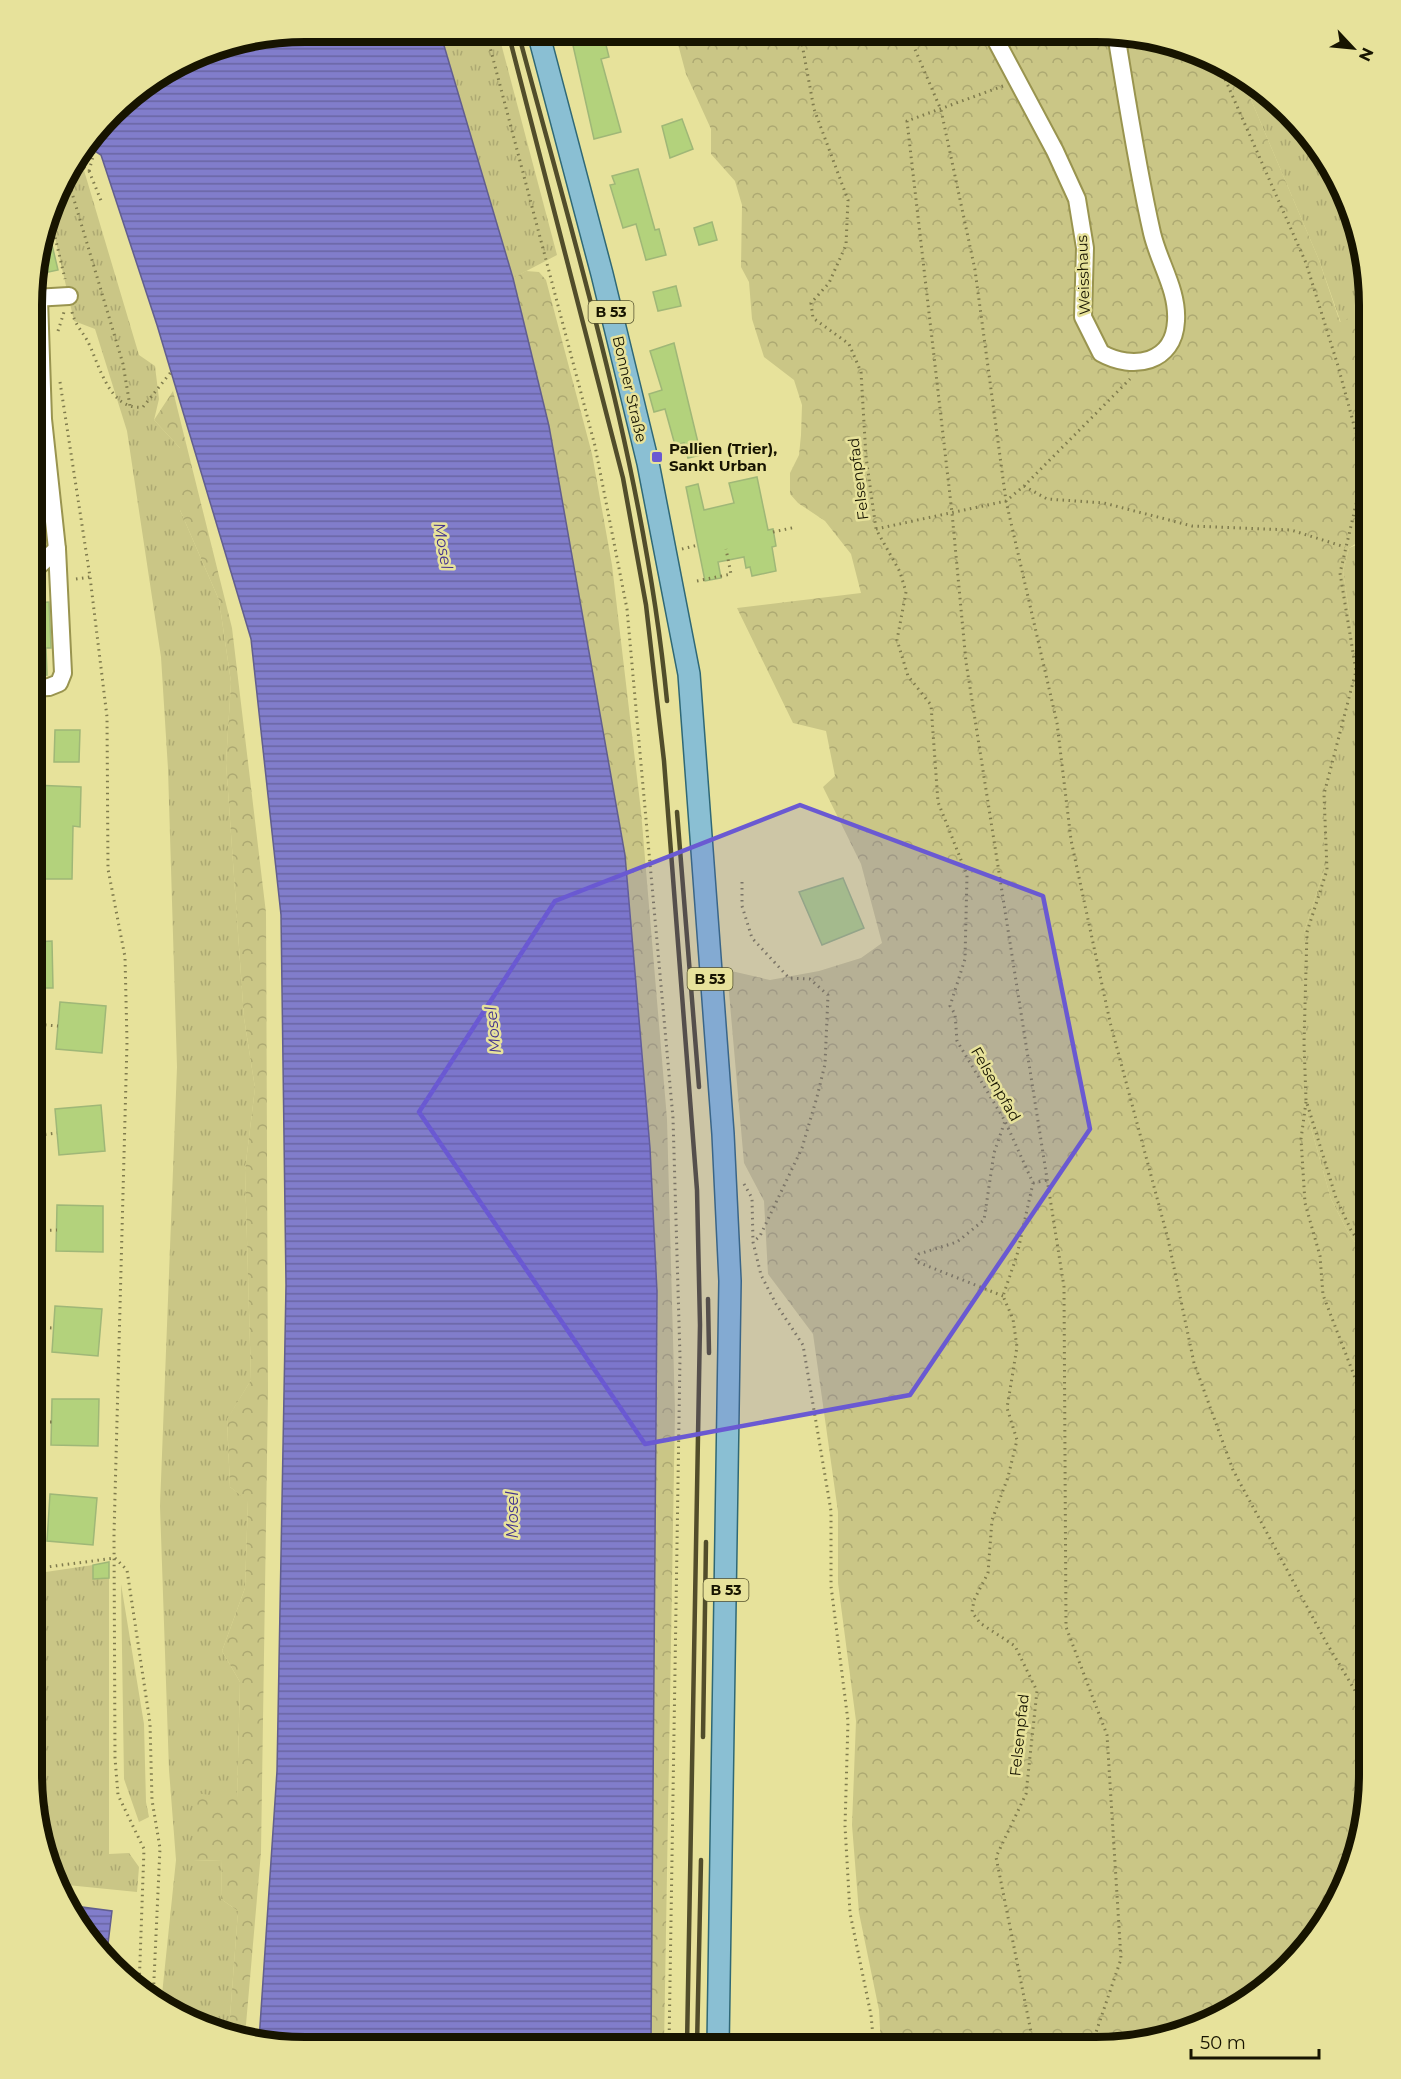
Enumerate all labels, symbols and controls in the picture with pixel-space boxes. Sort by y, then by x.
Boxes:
north arrow [1323,18,1383,78]
text: N [1355,44,1377,64]
street label: Weisshaus [1072,235,1094,315]
road number: B 53 [588,301,634,323]
street label: Bonner Straße [609,334,651,444]
street label: Felsenpfad [844,437,872,521]
place label: Pallien (Trier), Sankt Urban [669,439,777,475]
marker: Pallien (Trier), Sankt Urban [650,450,664,464]
water label: Mosel [430,521,457,572]
road number: B 53 [688,968,732,990]
water label: Mosel [481,1005,505,1054]
street label: Felsenpfad [967,1043,1025,1125]
water label: Mosel [503,1491,522,1539]
road number: B 53 [704,1579,748,1601]
street label: Felsenpfad [1005,1693,1033,1777]
scale bar [1191,2022,1318,2060]
text: 50 m [1200,2032,1246,2054]

